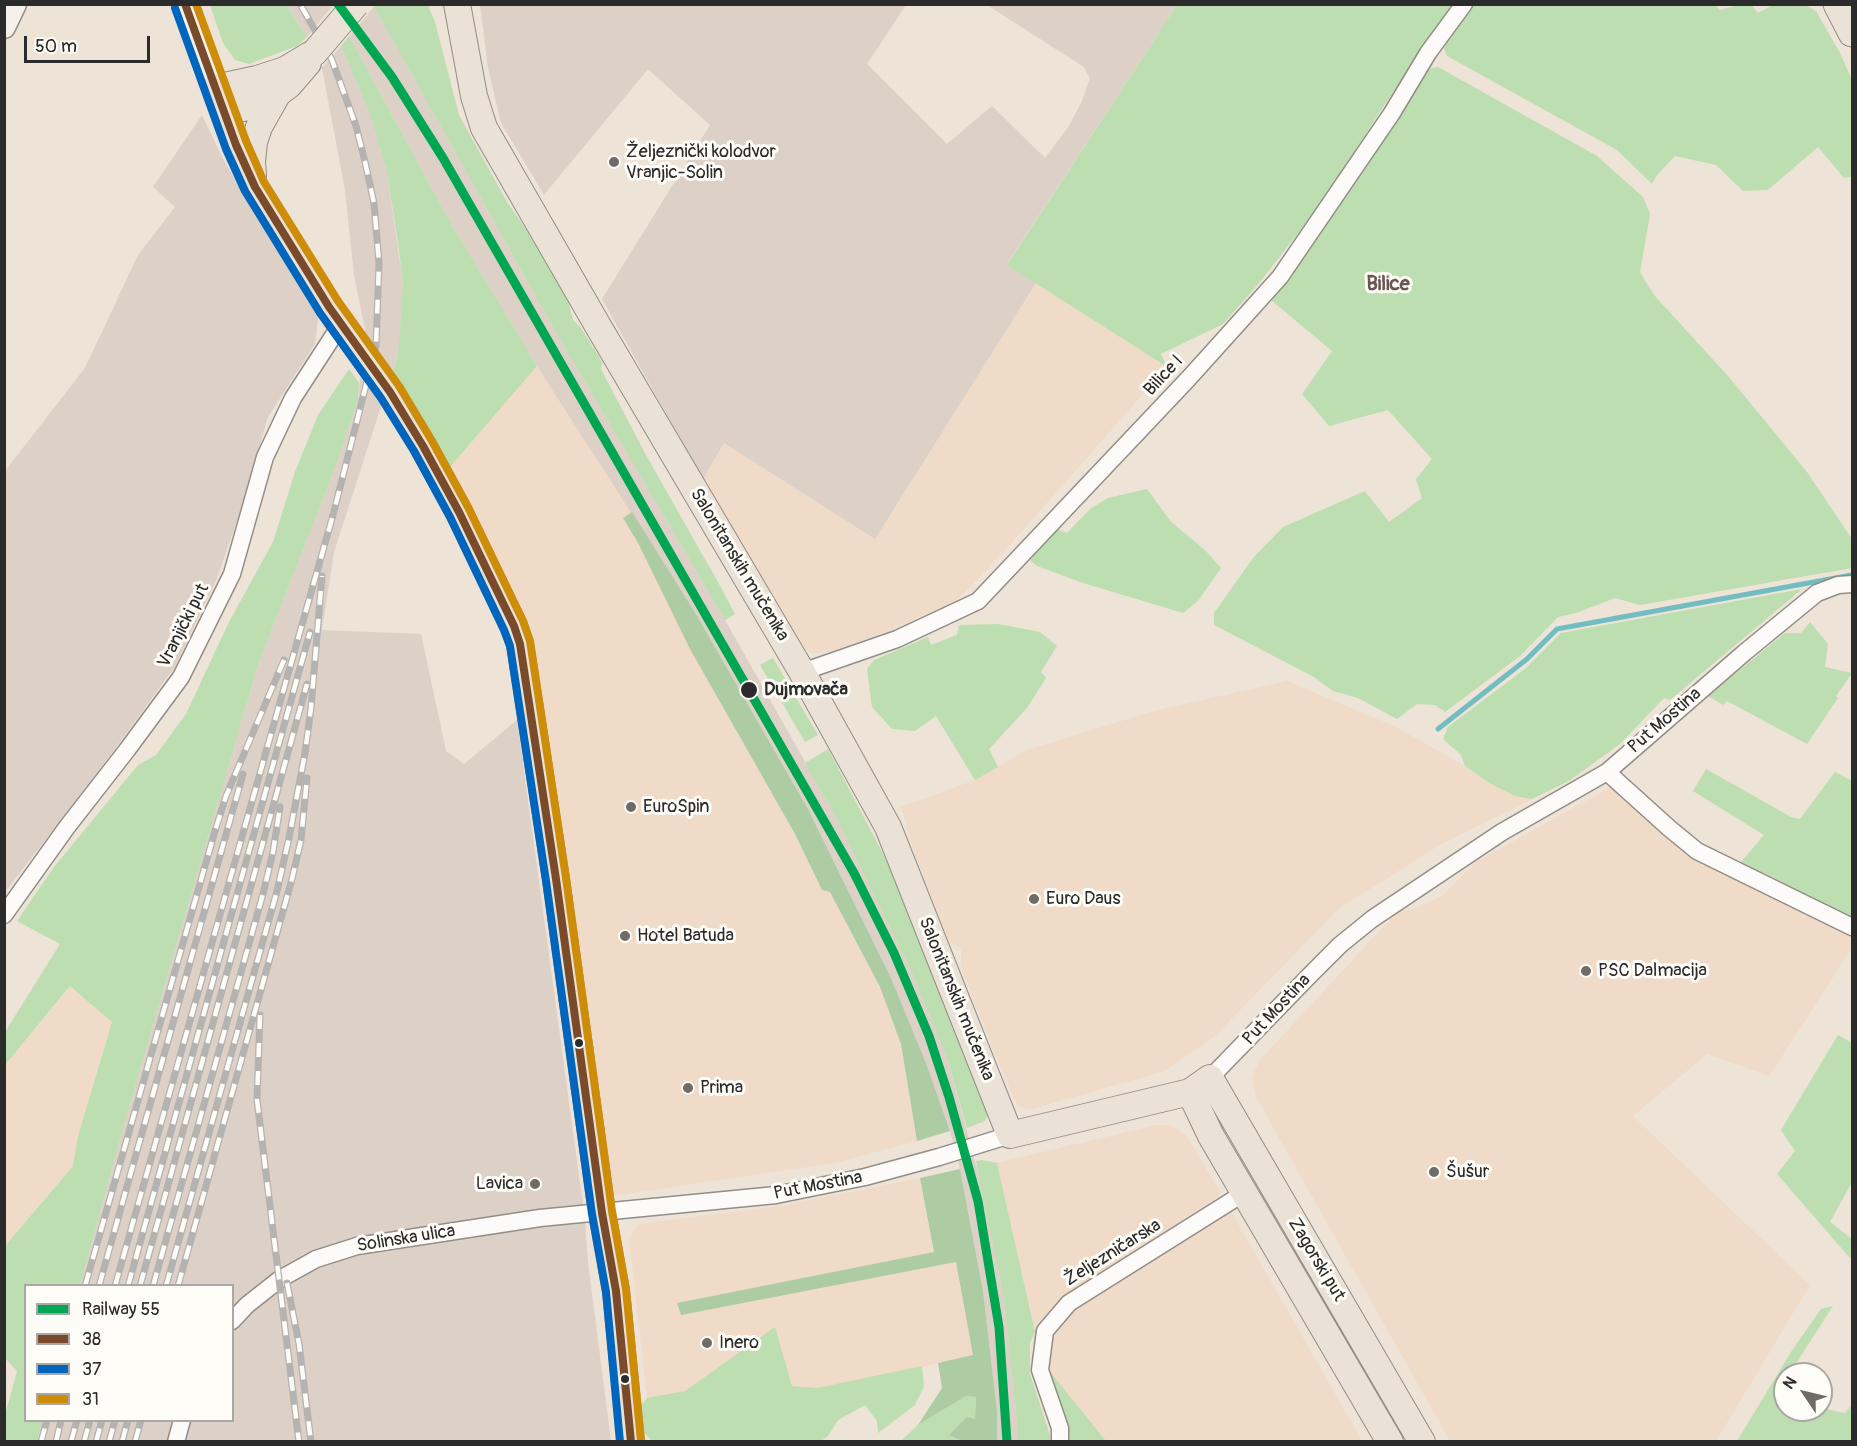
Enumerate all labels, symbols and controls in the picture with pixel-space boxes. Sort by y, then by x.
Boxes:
scale bar [27,24,153,62]
text: 50 m [35,35,77,58]
place label: Željeznički kolodvor Vranjic-Solin [626,141,776,184]
marker: Željeznički kolodvor Vranjic-Solin [607,155,621,169]
district label: Bilice [1366,273,1410,297]
street label: Bilice I [1140,351,1188,401]
street label: Salonitanskih mučenika [685,485,793,645]
street label: Vranjički put [154,580,214,672]
place label: Dujmovača [764,679,848,701]
marker: Dujmovača [739,680,759,700]
street label: Put Mostina [1624,683,1706,759]
place label: EuroSpin [643,796,709,818]
marker: EuroSpin [624,800,638,814]
place label: Euro Daus [1046,888,1120,910]
marker: Euro Daus [1027,892,1041,906]
street label: Salonitanskih mučenika [913,914,999,1084]
place label: Hotel Batuda [637,925,734,947]
marker: Hotel Batuda [618,929,632,943]
place label: PSC Dalmacija [1598,960,1707,982]
marker: PSC Dalmacija [1579,964,1593,978]
street label: Put Mostina [1239,970,1315,1050]
unlabelled marker [573,1037,585,1049]
place label: Prima [700,1077,743,1099]
marker: Prima [681,1081,695,1095]
place label: Šušur [1446,1161,1489,1183]
marker: Šušur [1427,1165,1441,1179]
street label: Put Mostina [772,1167,864,1205]
place label: Lavica [476,1173,523,1195]
marker: Lavica [528,1177,542,1191]
street label: Zagorski put [1283,1214,1349,1306]
street label: Željezničarska [1061,1215,1165,1291]
street label: Solinska ulica [355,1221,457,1257]
legend [24,1284,234,1422]
text: Railway 55 [82,1298,160,1321]
text: 38 [82,1328,101,1351]
place label: Inero [719,1332,759,1354]
marker: Inero [700,1336,714,1350]
text: 37 [82,1358,102,1381]
north arrow [1773,1362,1833,1422]
unlabelled marker [619,1373,631,1385]
text: N [1779,1373,1801,1393]
text: 31 [82,1388,99,1411]

